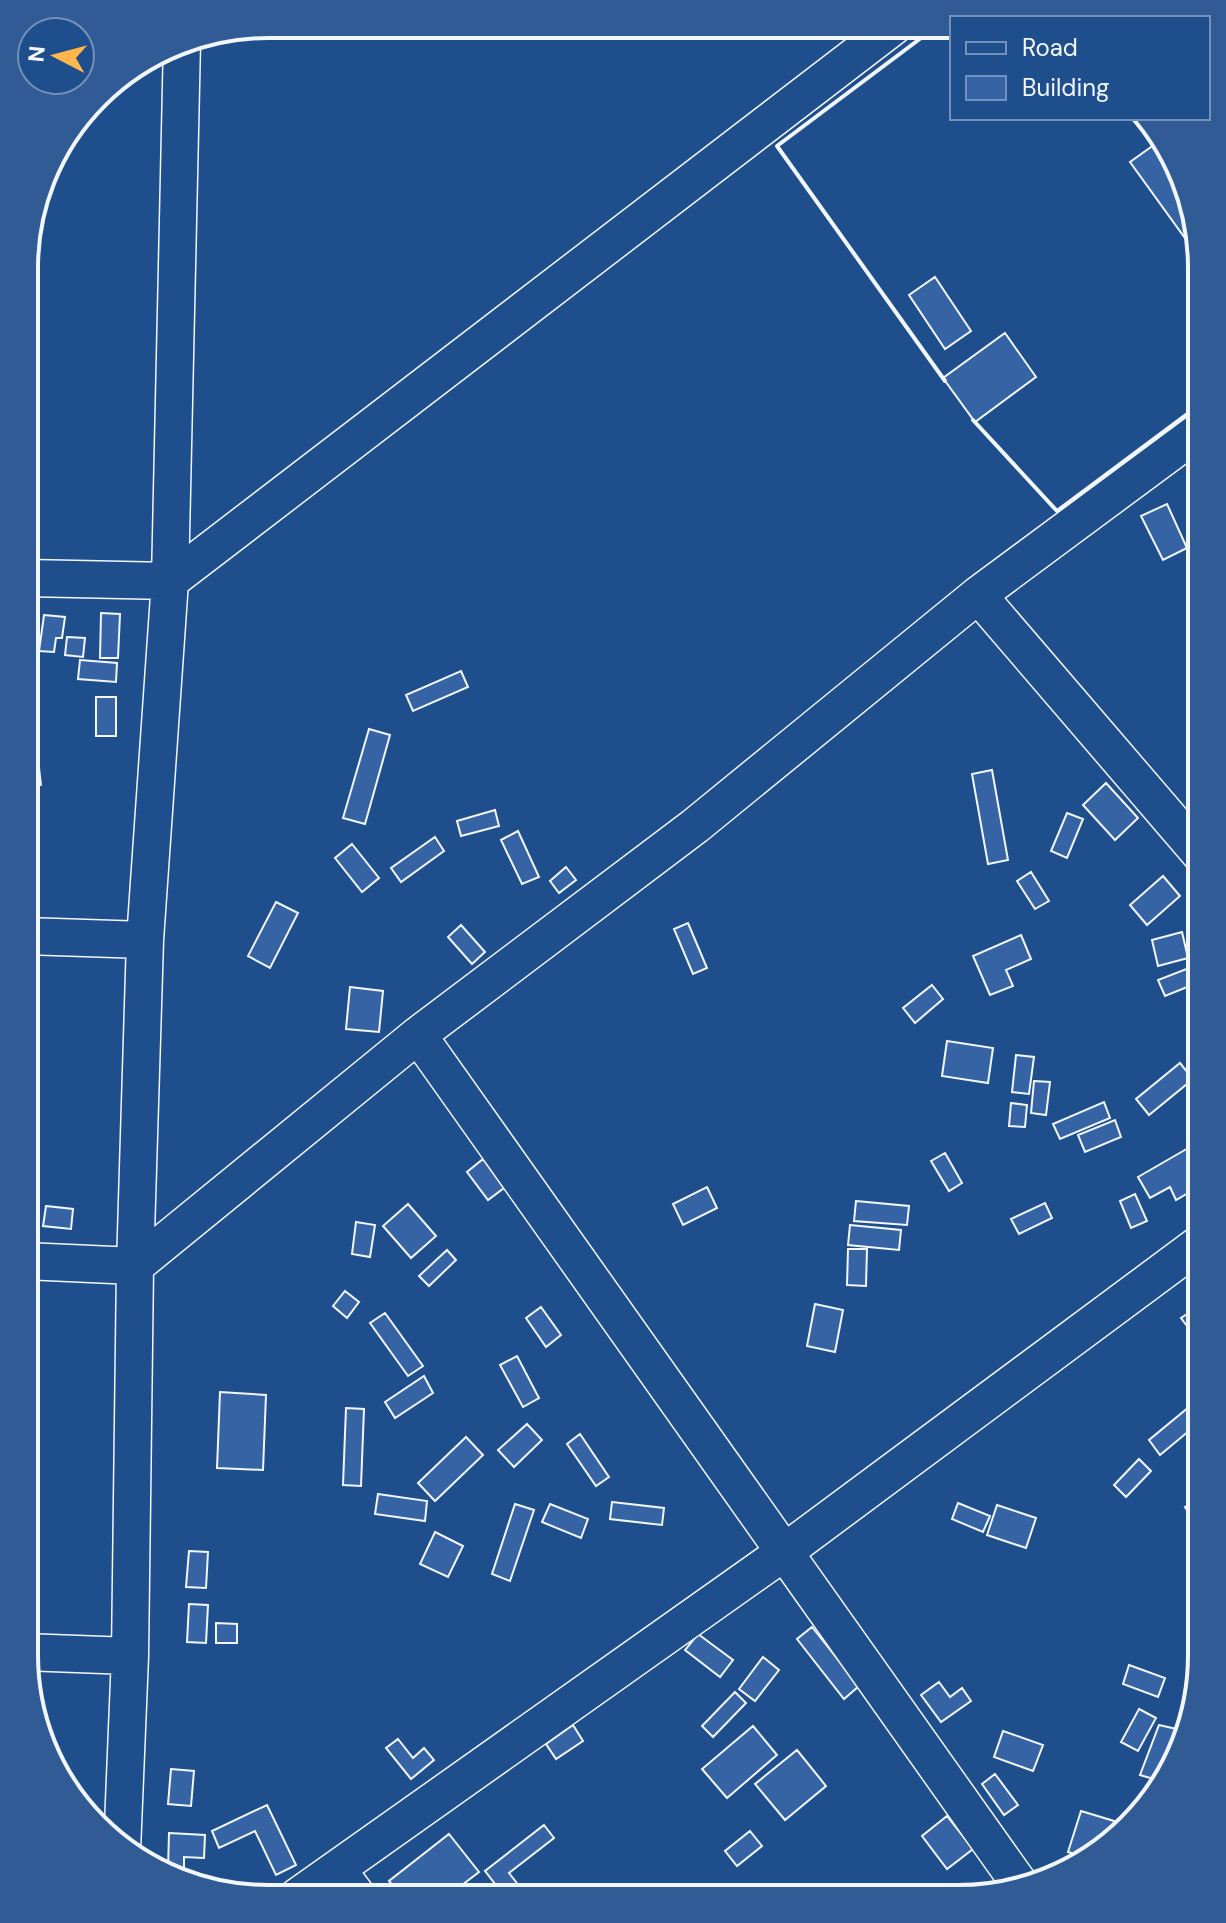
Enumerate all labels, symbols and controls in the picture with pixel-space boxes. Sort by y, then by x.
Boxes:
north arrow [16,16,96,96]
legend [950,16,1210,120]
text: Road [1022,32,1078,63]
text: N [21,44,52,63]
text: Building [1022,72,1109,103]

